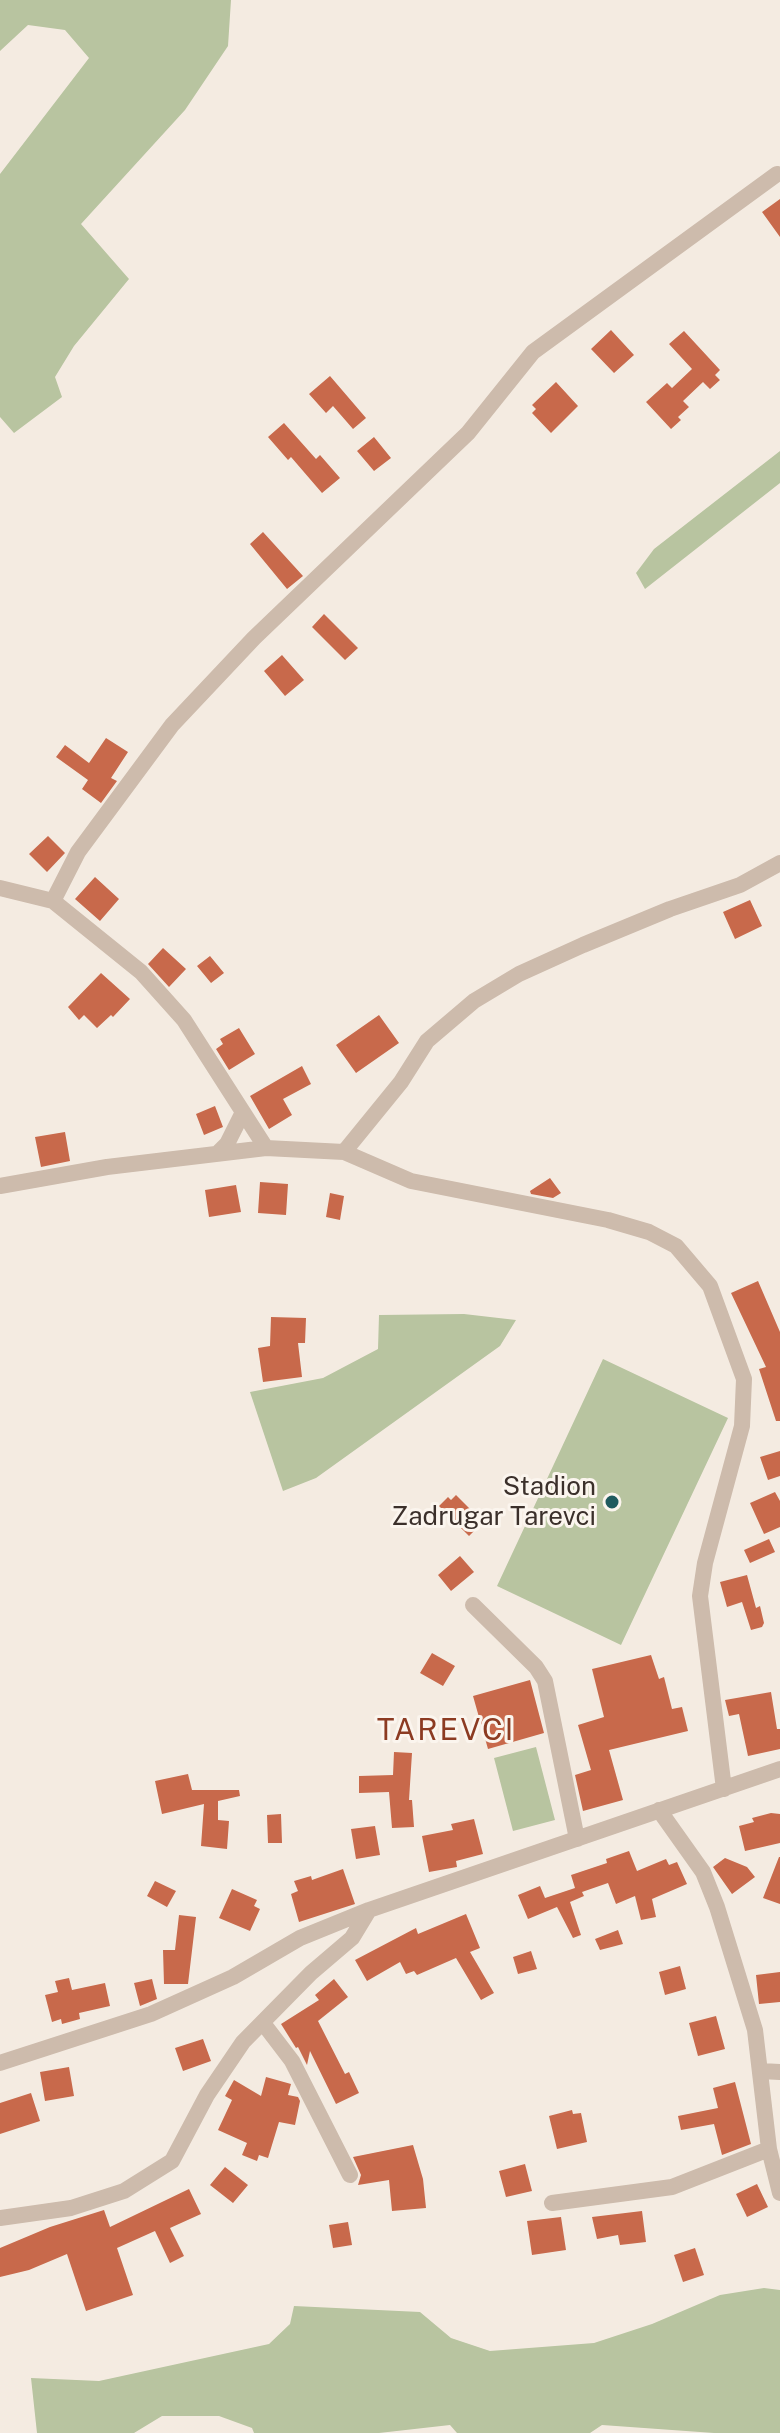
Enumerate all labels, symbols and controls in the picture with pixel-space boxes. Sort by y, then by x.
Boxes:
place label: Stadion Zadrugar Tarevci [391,1471,596,1532]
marker: Stadion Zadrugar Tarevci [603,1493,621,1511]
district label: TAREVCI [377,1713,515,1749]

